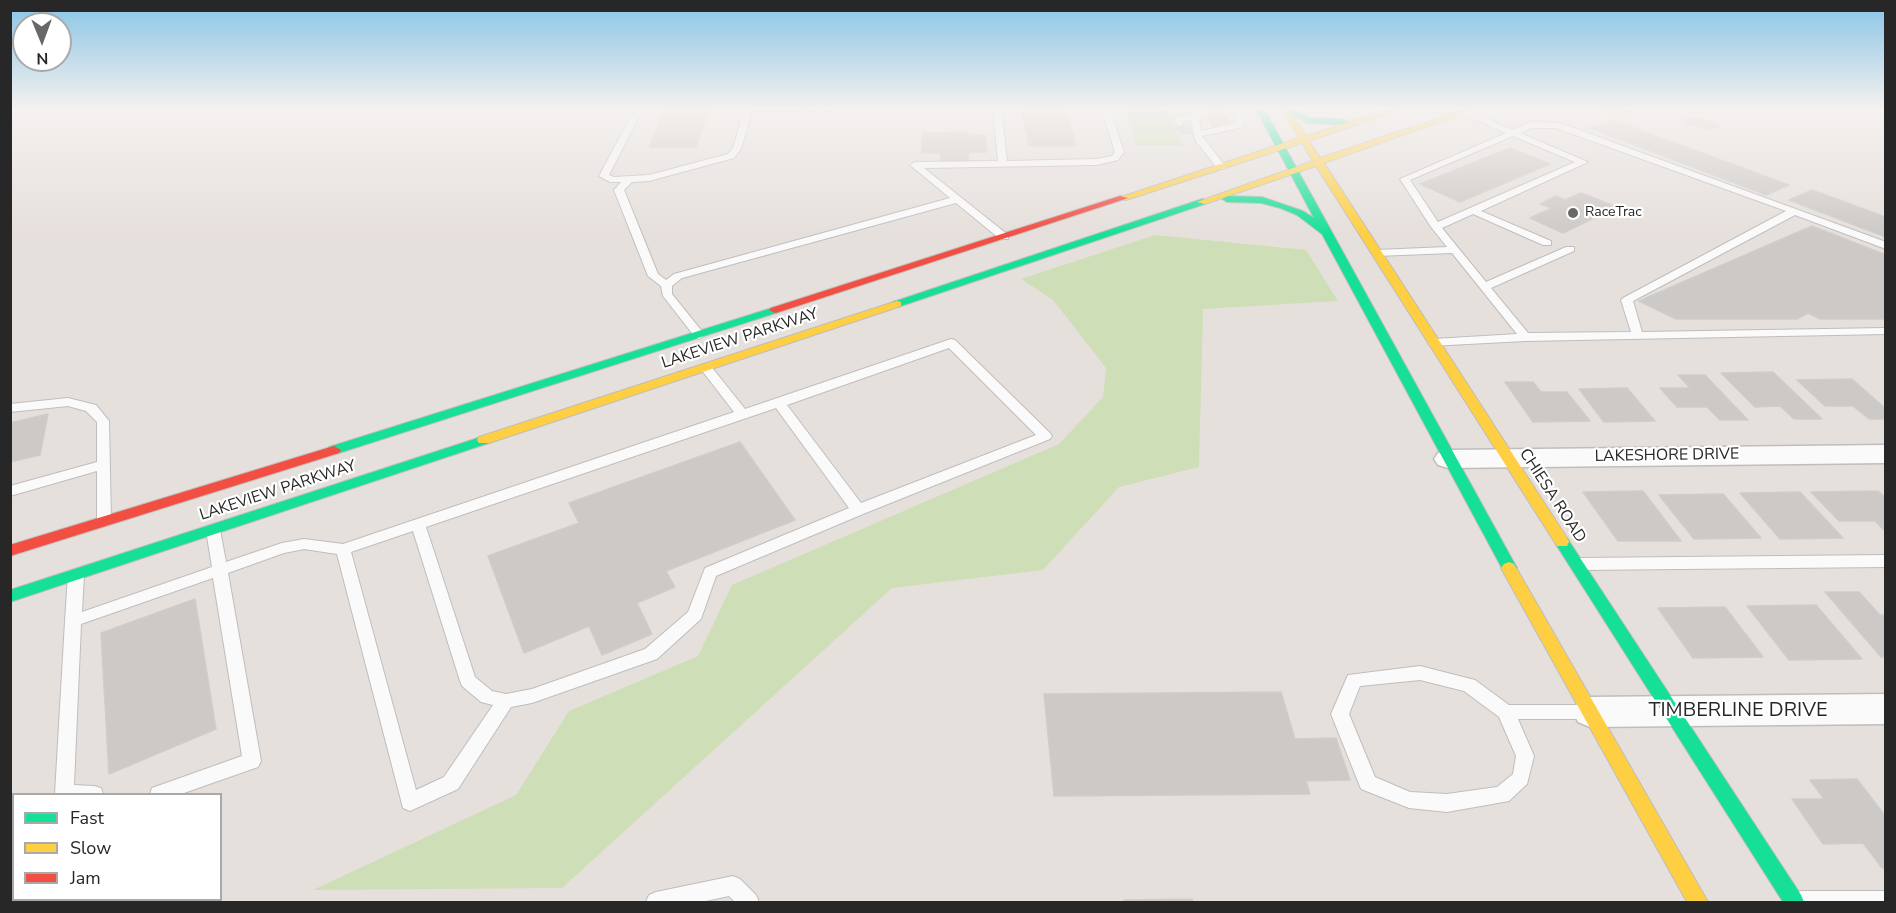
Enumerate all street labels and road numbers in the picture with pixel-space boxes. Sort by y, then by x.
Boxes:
street label: LAKEVIEW PARKWAY [659,305,821,373]
street label: CHIESA ROAD [1515,445,1589,547]
street label: LAKESHORE DRIVE [1595,445,1739,467]
street label: LAKEVIEW PARKWAY [197,457,359,525]
street label: TIMBERLINE DRIVE [1648,699,1828,723]

